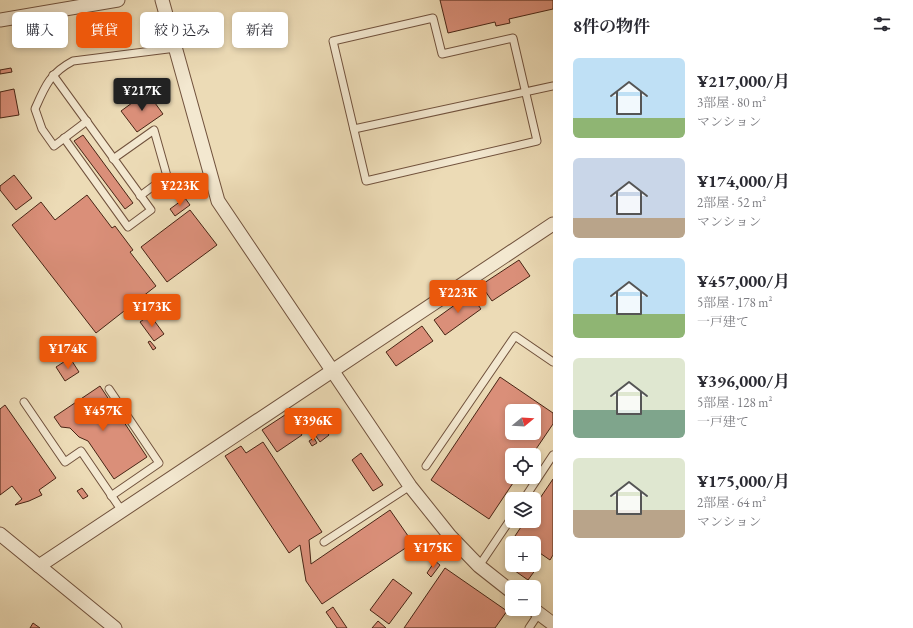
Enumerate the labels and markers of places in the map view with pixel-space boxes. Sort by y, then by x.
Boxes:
pin: ¥217K [114,78,170,112]
pin: ¥223K [152,173,208,207]
pin: ¥223K [430,280,486,314]
pin: ¥173K [124,294,180,328]
pin: ¥174K [40,336,96,370]
pin: ¥457K [75,398,131,432]
pin: ¥396K [285,408,341,442]
pin: ¥175K [405,535,461,569]

